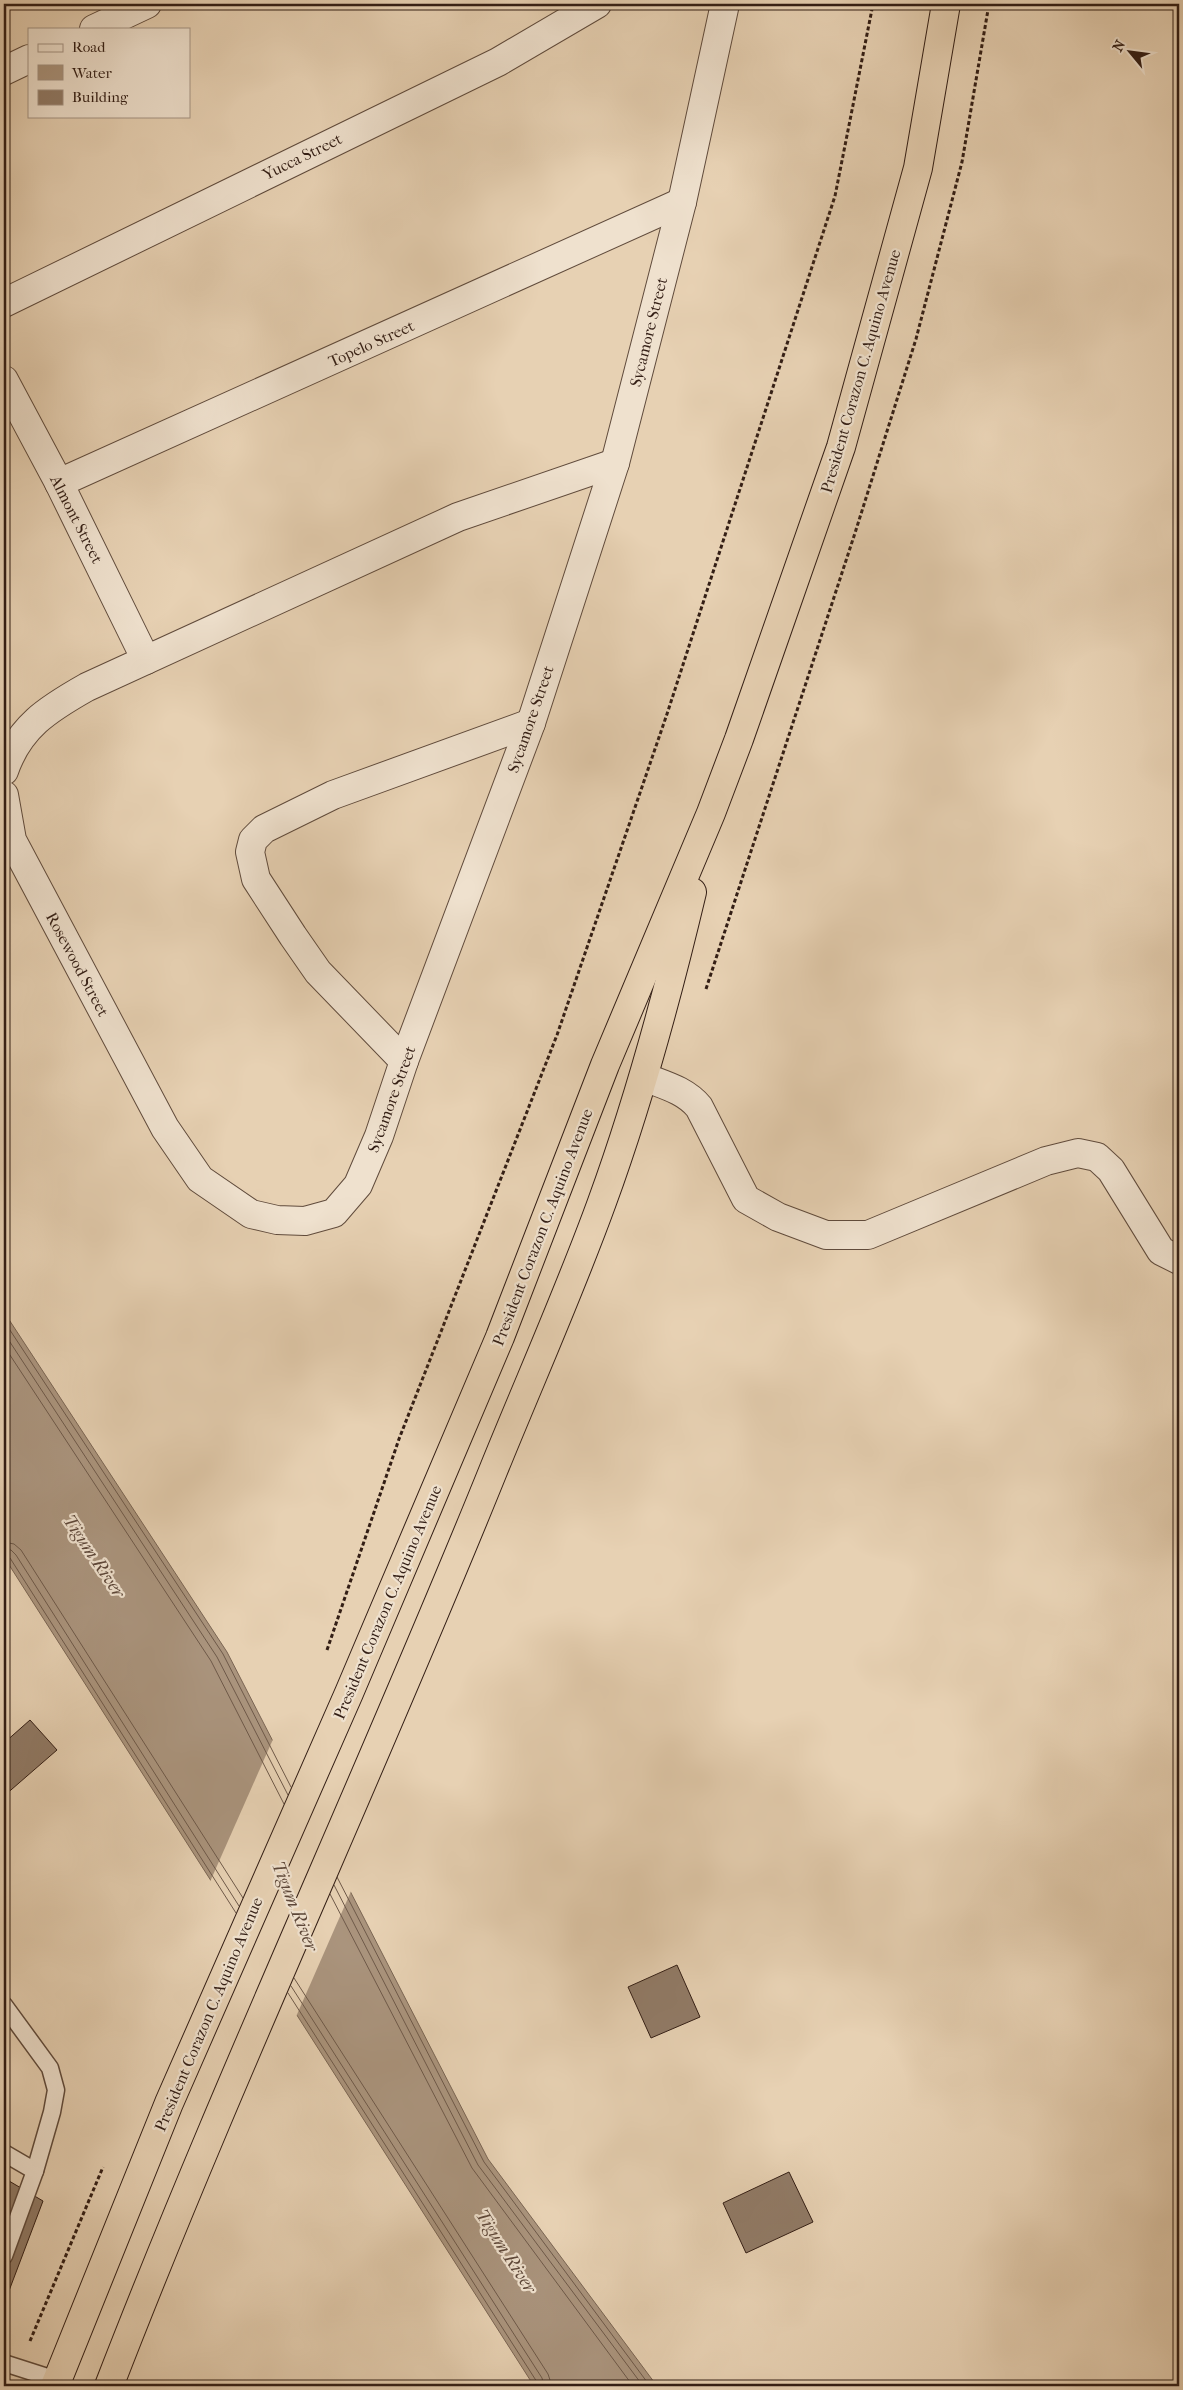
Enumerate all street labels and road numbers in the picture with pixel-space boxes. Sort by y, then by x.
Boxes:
street label: Yucca Street [259,129,345,184]
street label: President Corazon C. Aquino Avenue [817,247,904,495]
street label: Sycamore Street [626,275,671,389]
street label: Topelo Street [325,316,417,371]
street label: Almont Street [46,471,107,567]
street label: Sycamore Street [503,663,558,775]
street label: Rosewood Street [42,909,113,1020]
street label: Sycamore Street [363,1043,420,1155]
street label: President Corazon C. Aquino Avenue [488,1106,597,1348]
street label: President Corazon C. Aquino Avenue [329,1482,446,1722]
street label: President Corazon C. Aquino Avenue [150,1894,267,2134]

